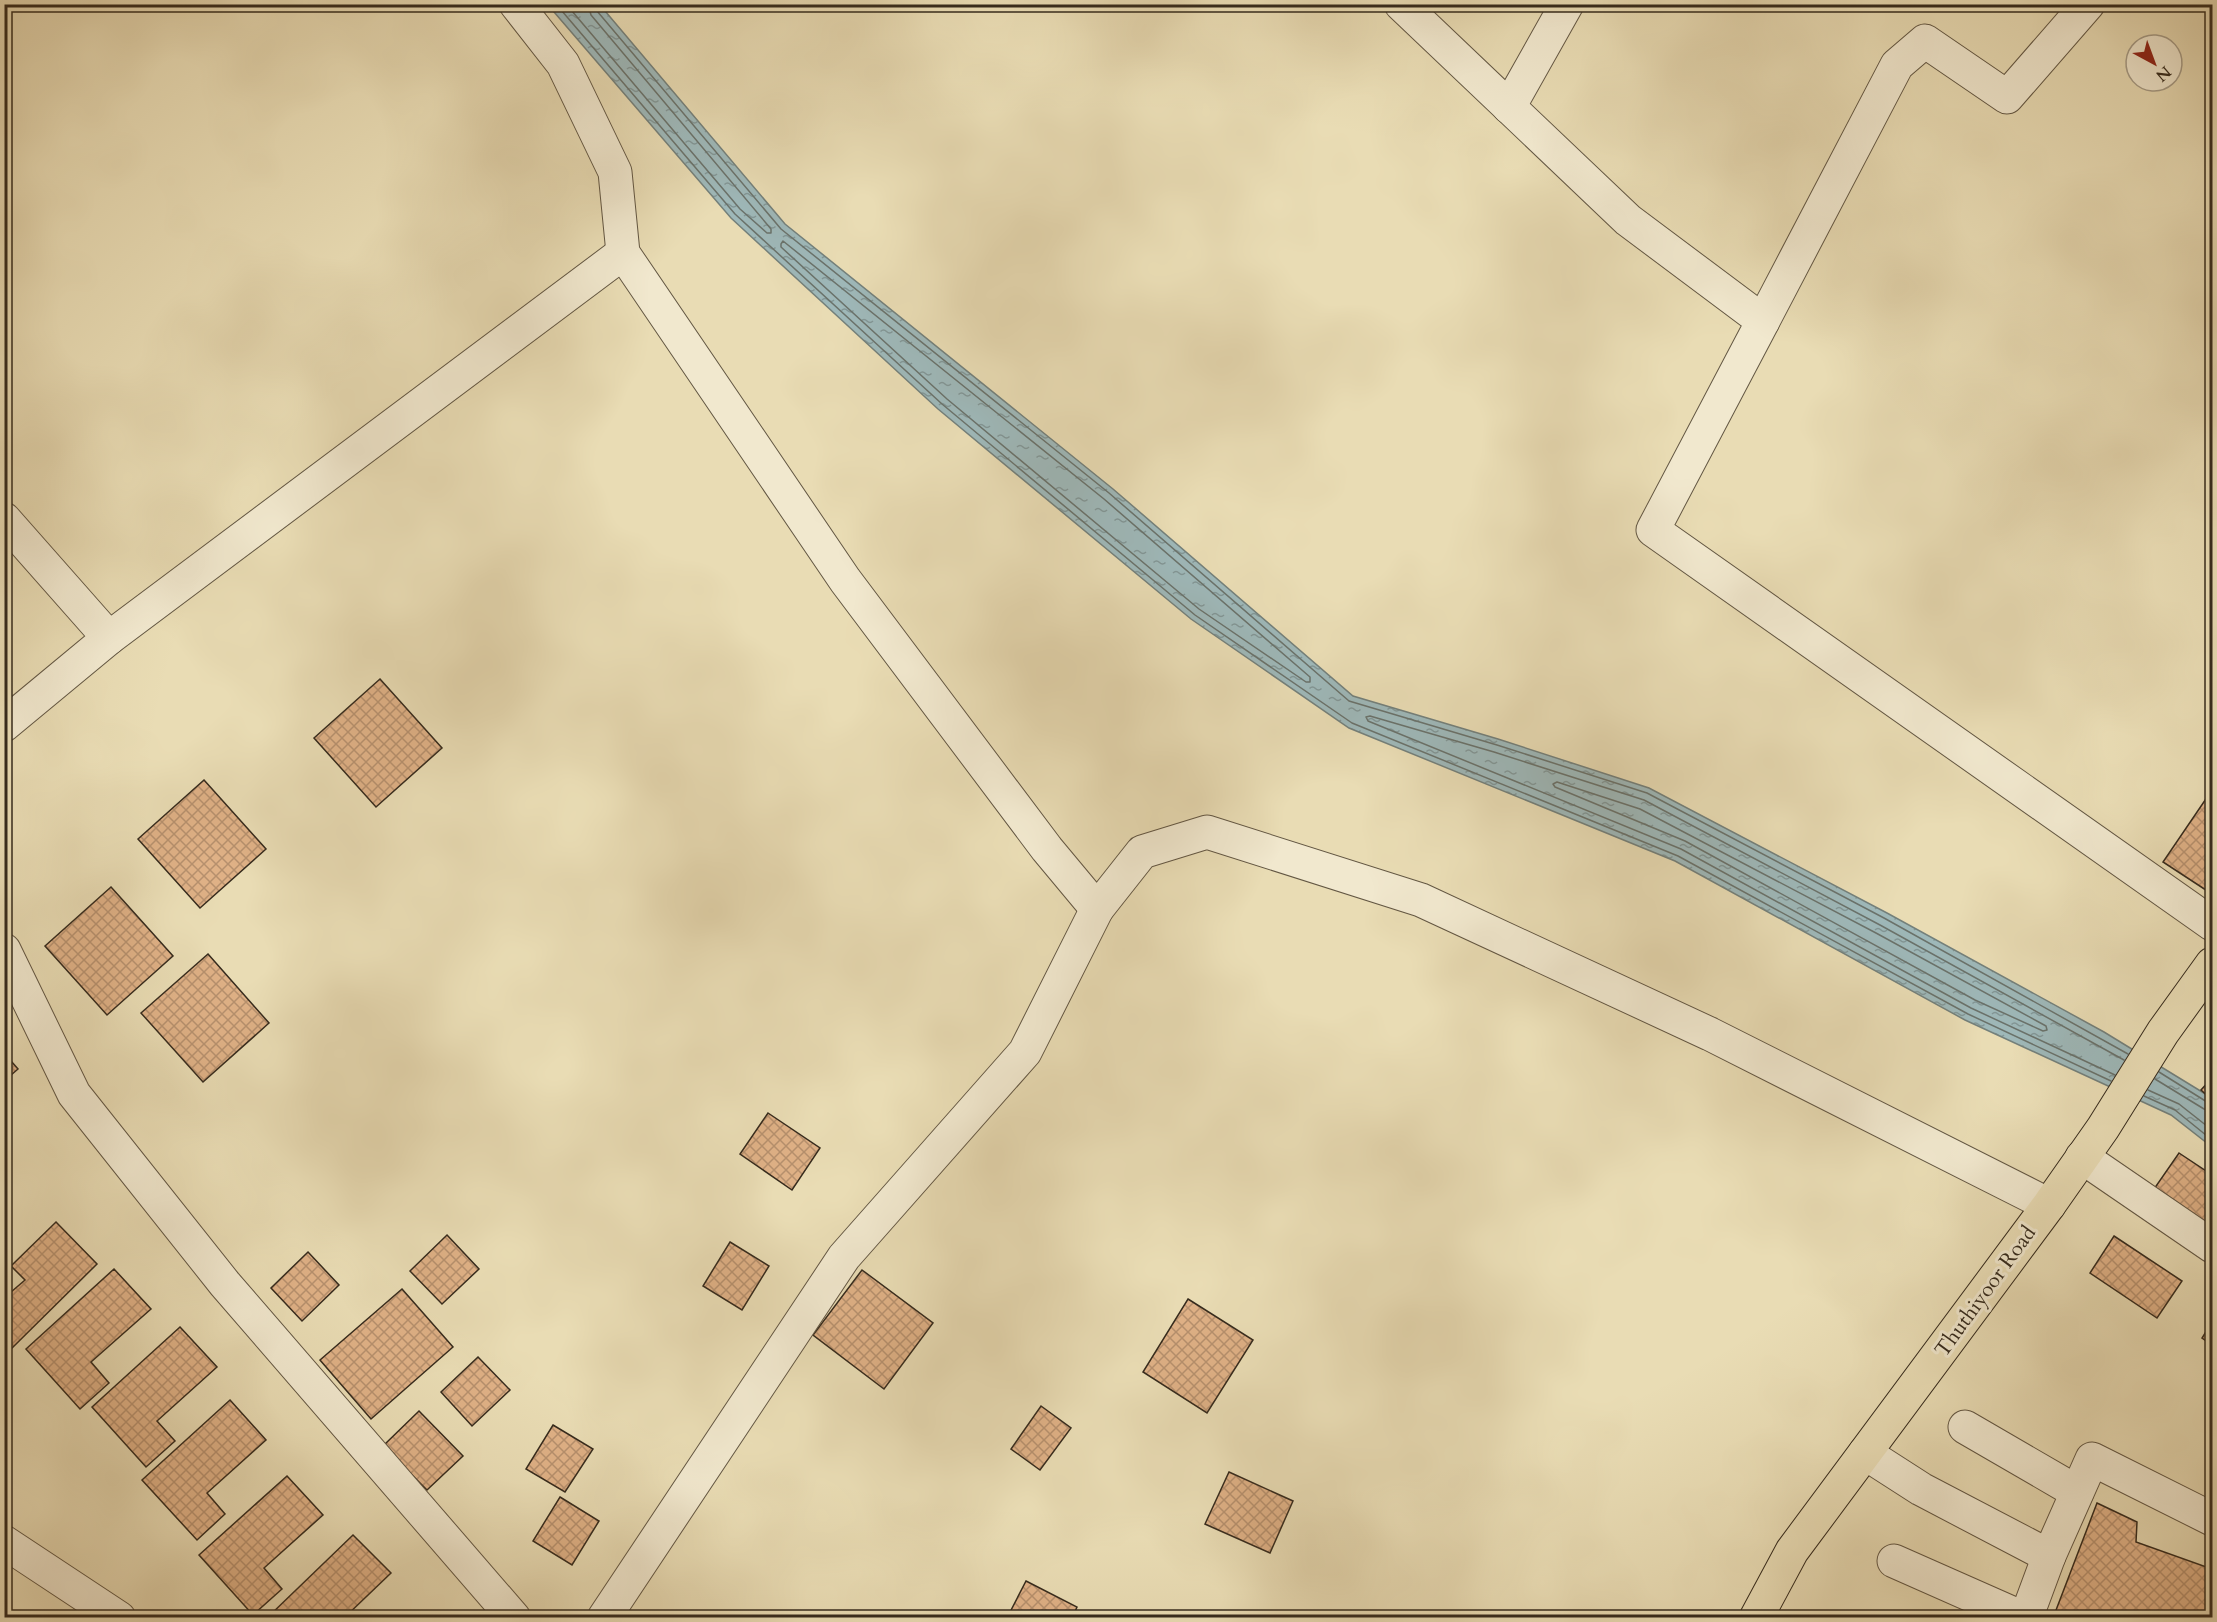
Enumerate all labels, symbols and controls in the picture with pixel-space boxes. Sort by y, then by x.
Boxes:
north arrow [2124,33,2184,93]
text: N [2151,61,2176,86]
street label: Thuthiyoor Road [1928,1220,2043,1363]

